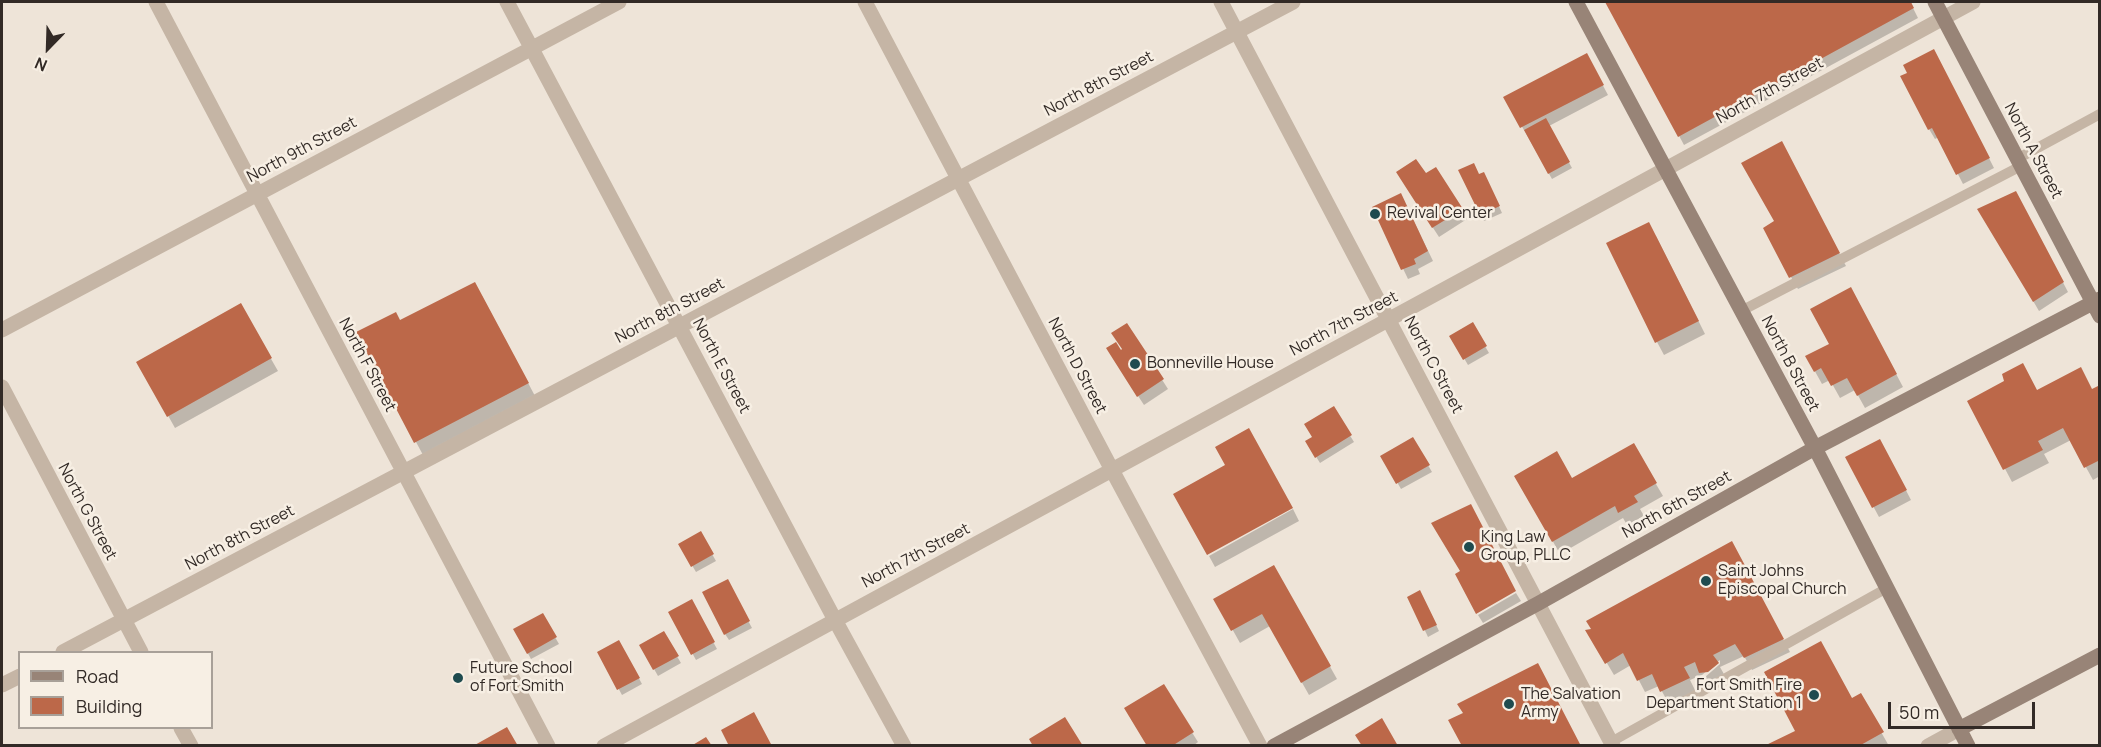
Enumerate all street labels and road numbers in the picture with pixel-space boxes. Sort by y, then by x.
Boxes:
street label: North 8th Street [1041,47,1157,121]
street label: North 7th Street [1713,54,1827,128]
street label: North A Street [2000,100,2066,202]
street label: North 9th Street [244,113,360,187]
street label: North 8th Street [612,274,728,348]
street label: North 7th Street [1287,287,1401,361]
street label: North C Street [1399,313,1467,417]
street label: North B Street [1757,313,1823,415]
street label: North F Street [334,315,400,415]
street label: North E Street [688,315,754,417]
street label: North D Street [1044,315,1110,417]
street label: North G Street [53,460,121,564]
street label: North 6th Street [1619,467,1735,543]
street label: North 8th Street [182,501,298,575]
street label: North 7th Street [859,519,973,593]

